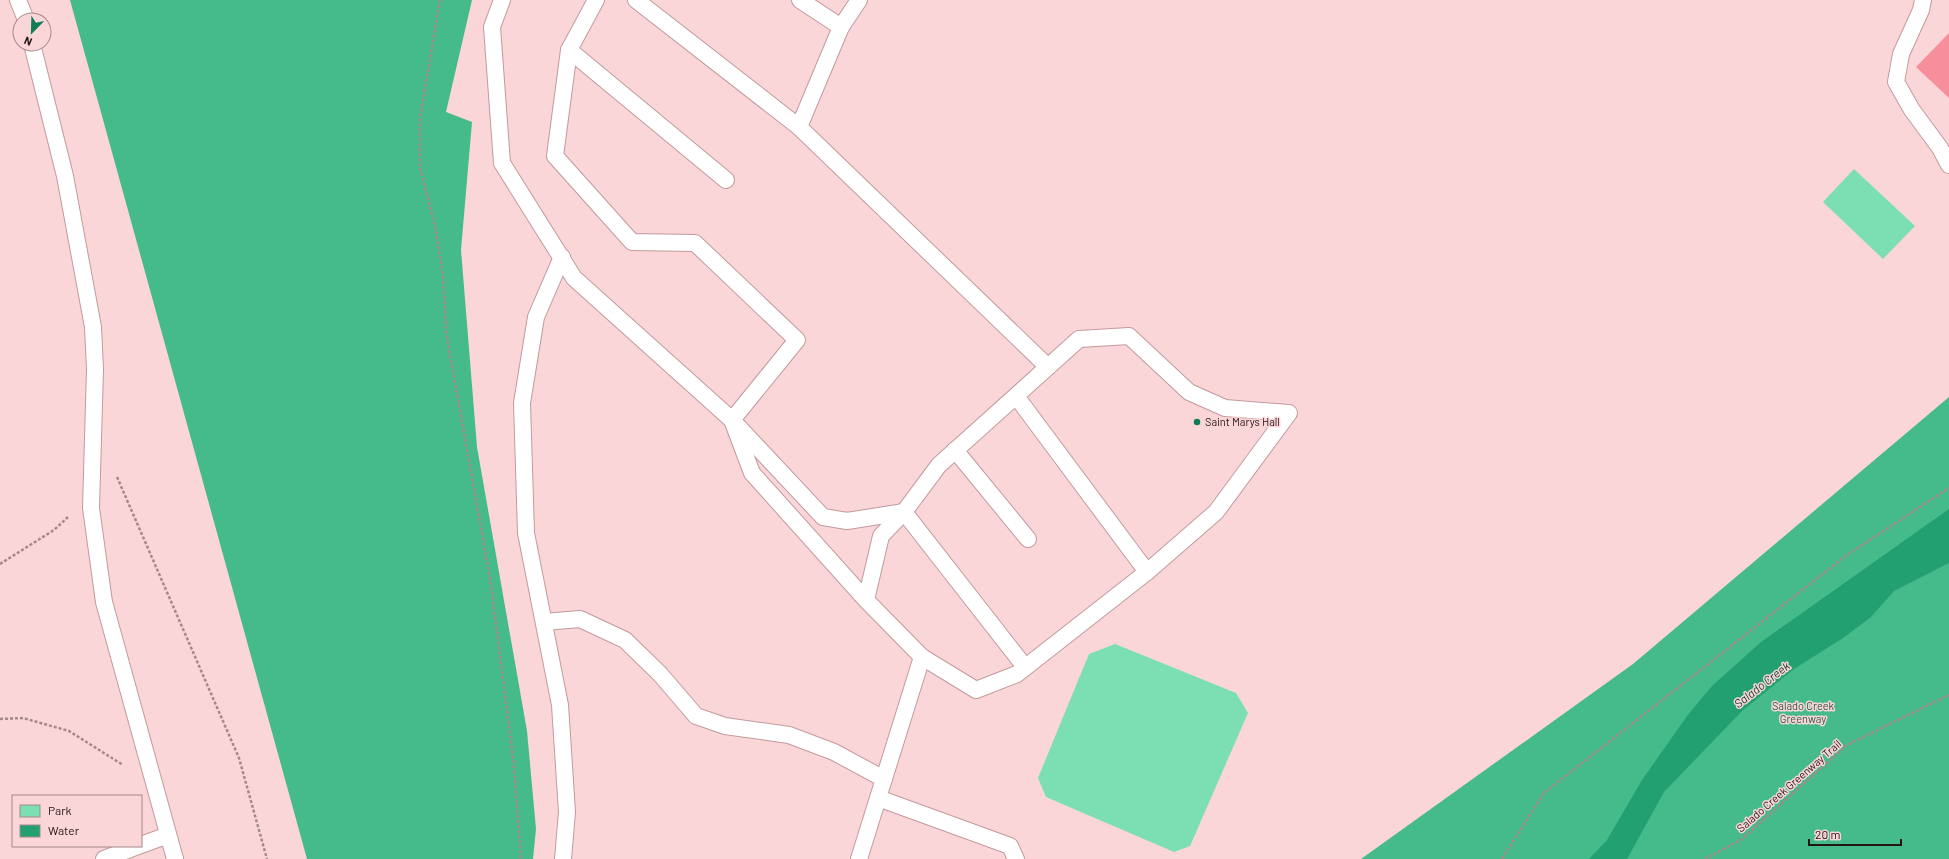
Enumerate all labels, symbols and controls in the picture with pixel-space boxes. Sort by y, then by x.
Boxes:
north arrow [12,12,52,52]
text: N [22,34,34,49]
place label: Saint Marys Hall [1205,415,1280,428]
marker: Saint Marys Hall [1192,417,1202,427]
water label: Salado Creek [1731,658,1792,710]
park label: Salado Creek Greenway [1772,699,1835,725]
street label: Salado Creek Greenway Trail [1734,737,1843,834]
legend [12,795,142,847]
text: Park [48,803,72,817]
scale bar [1809,821,1901,847]
text: Water [48,823,80,837]
text: 20 m [1815,827,1841,841]

